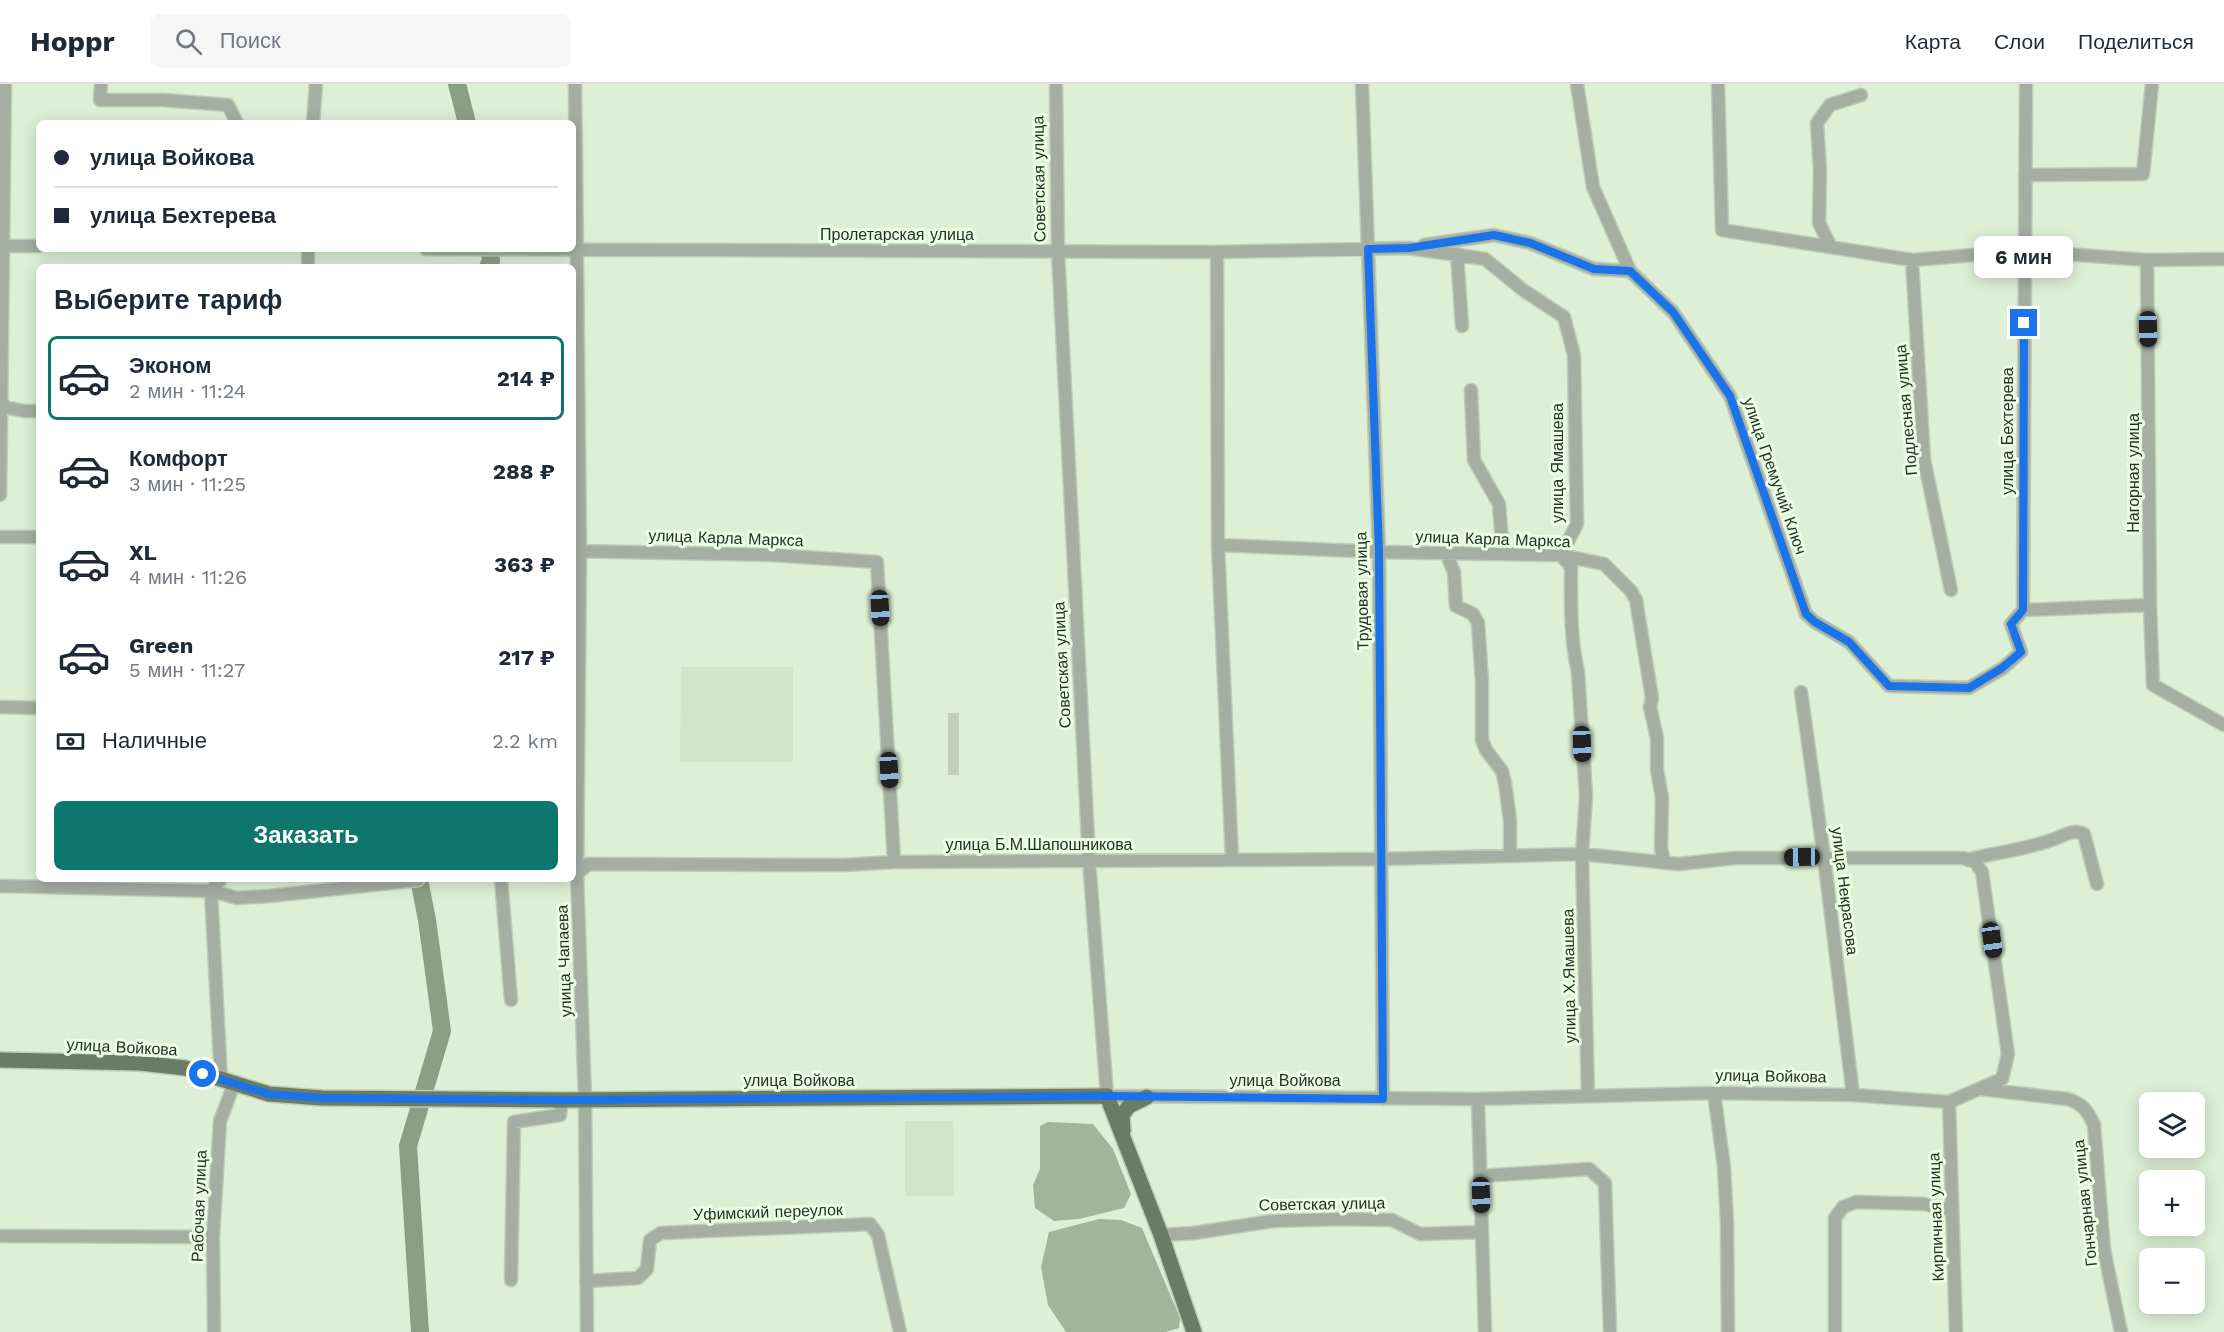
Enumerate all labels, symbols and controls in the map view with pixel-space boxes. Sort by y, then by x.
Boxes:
search box [151,14,571,68]
text: Hoppr [30,25,115,58]
icon: search [172,25,205,58]
text: Поиск [220,28,281,53]
text: Карта [1905,29,1961,54]
text: Слои [1994,29,2045,54]
text: Поделиться [2078,29,2194,54]
street label: Советская улица [1028,115,1050,242]
text: улица Войкова [90,145,254,170]
text: улица Бехтерева [90,203,276,228]
street label: Пролетарская улица [820,225,974,244]
callout: 6 мин [1974,236,2074,278]
text: 6 мин [1995,245,2052,269]
text: Выберите тариф [54,284,282,316]
route end [2010,309,2037,336]
car [2139,311,2157,347]
street label: Подлесная улица [1891,344,1921,476]
icon: car [57,351,111,405]
text: Эконом [129,353,212,378]
text: 214 ₽ [497,366,555,391]
street label: улица Бехтерева [1998,367,2017,495]
text: 2 мин · 11:24 [129,379,246,403]
street label: улица Гремучий Ключ [1739,395,1811,557]
street label: улица Ямашева [1548,403,1567,523]
street label: Нагорная улица [2124,413,2143,533]
icon: car [57,444,111,498]
text: Комфорт [129,446,228,471]
text: 288 ₽ [493,459,555,484]
text: 3 мин · 11:25 [129,472,246,496]
street label: улица Карла Маркса [648,526,804,550]
street label: улица Карла Маркса [1415,527,1571,551]
street label: Трудовая улица [1351,531,1373,650]
icon: car [57,537,111,591]
text: XL [129,540,157,565]
text: 363 ₽ [494,552,555,577]
text: 4 мин · 11:26 [129,565,247,589]
car [870,590,890,626]
street label: Советская улица [1049,601,1075,729]
icon: car [57,630,111,684]
text: Green [129,633,193,658]
text: 217 ₽ [498,645,555,670]
text: 5 мин · 11:27 [129,658,245,682]
icon: cash [54,725,87,758]
car [1572,726,1592,762]
text: Наличные [102,728,207,753]
text: 2.2 km [492,729,558,753]
car [879,752,899,788]
button: Заказать [54,801,558,870]
street label: улица Некрасова [1828,826,1862,956]
street label: улица Б.М.Шапошникова [946,835,1133,854]
car [1784,848,1820,866]
street label: улица Чапаева [553,904,575,1018]
street label: улица Х.Ямашева [1558,908,1580,1044]
car [1981,921,2003,959]
street label: улица Войкова [66,1035,178,1059]
route start [189,1060,216,1087]
street label: улица Войкова [1715,1066,1827,1086]
street label: улица Войкова [743,1071,855,1090]
street label: улица Войкова [1229,1071,1341,1090]
map controls [2139,1092,2205,1314]
button: layers [2139,1092,2205,1158]
street label: Гончарная улица [2069,1139,2101,1267]
street label: Рабочая улица [188,1150,210,1262]
street label: Кирпичная улица [1924,1152,1948,1282]
button: + [2139,1170,2205,1236]
car [1471,1177,1491,1213]
street label: Советская улица [1259,1193,1386,1215]
street label: Уфимский переулок [693,1200,844,1224]
button: − [2139,1248,2205,1314]

